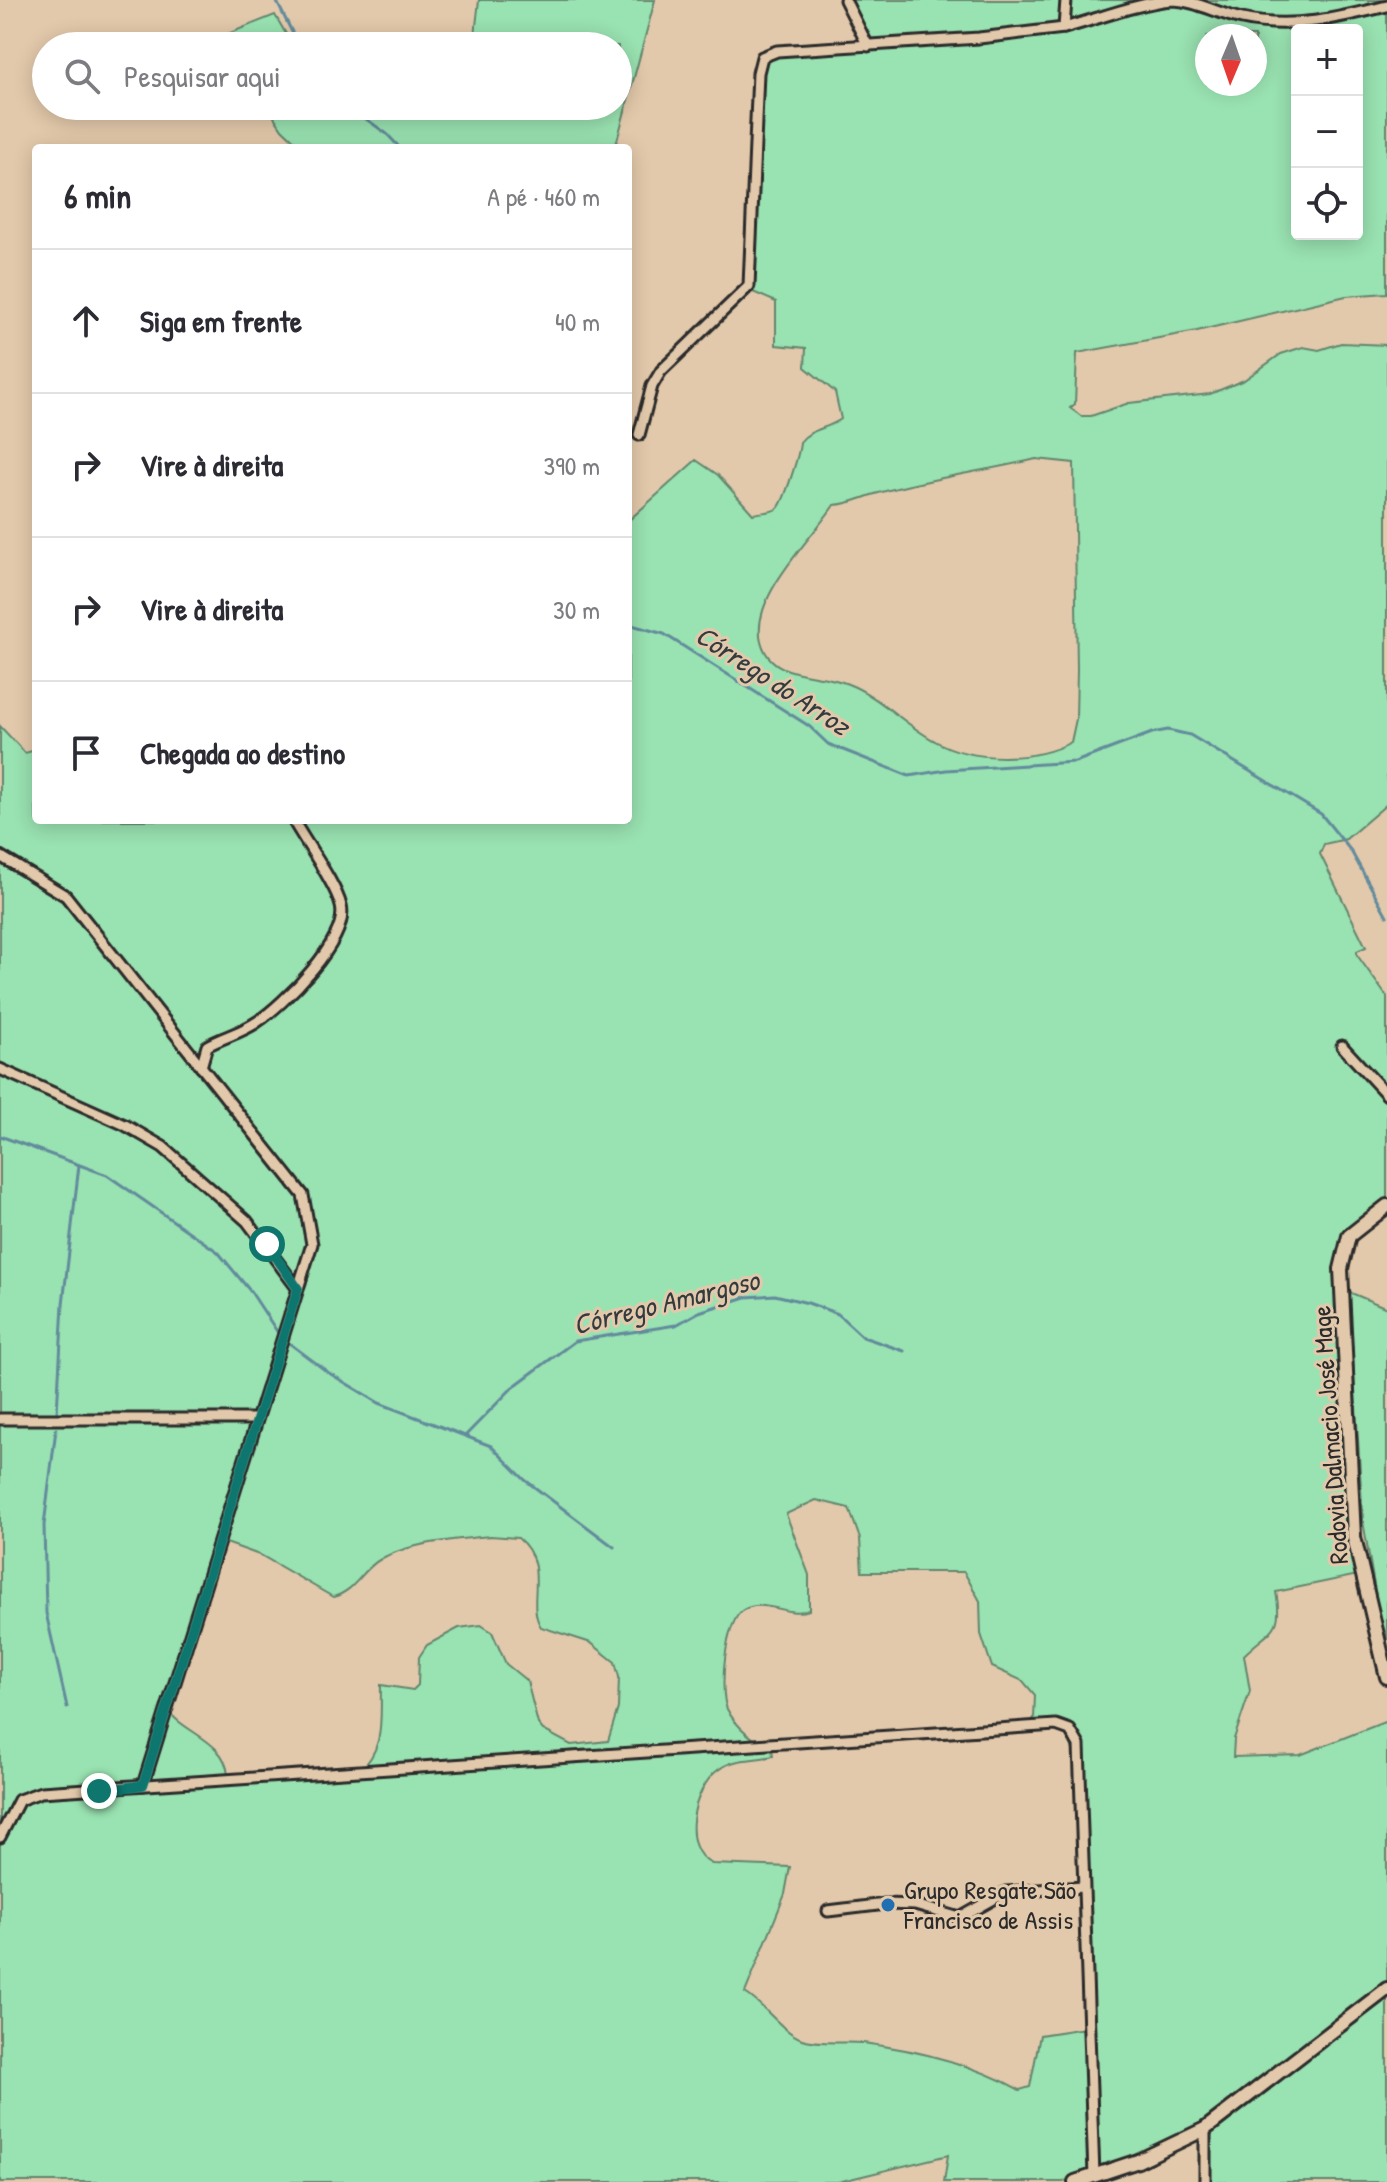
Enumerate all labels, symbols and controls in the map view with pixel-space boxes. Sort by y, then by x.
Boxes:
north arrow [1195,24,1267,96]
map controls [1291,24,1363,240]
button: + [1291,24,1363,96]
search box [32,32,632,120]
icon: search [60,54,104,98]
text: Pesquisar aqui [124,56,281,96]
button: − [1291,96,1363,168]
button: locate [1291,168,1363,240]
text: 6 min [64,173,132,219]
text: A pé · 460 m [487,179,600,214]
icon: ahead [64,299,108,343]
text: Siga em frente [140,301,302,341]
text: 40 m [555,304,600,339]
icon: right [64,443,108,487]
text: Vire à direita [140,445,283,485]
text: 390 m [544,448,600,483]
icon: right [64,587,108,631]
text: Vire à direita [140,589,283,629]
text: 30 m [553,592,600,627]
water label: Córrego do Arroz [689,616,859,745]
icon: arrive [64,731,108,775]
text: Chegada ao destino [140,733,345,773]
route start [249,1226,285,1262]
water label: Córrego Amargoso [569,1260,764,1343]
street label: Rodovia Dalmacio José Mage [1303,1305,1356,1565]
route end [81,1773,117,1809]
place label: Grupo Resgate São Francisco de Assis [903,1872,1076,1937]
marker: Grupo Resgate São Francisco de Assis [879,1896,897,1914]

